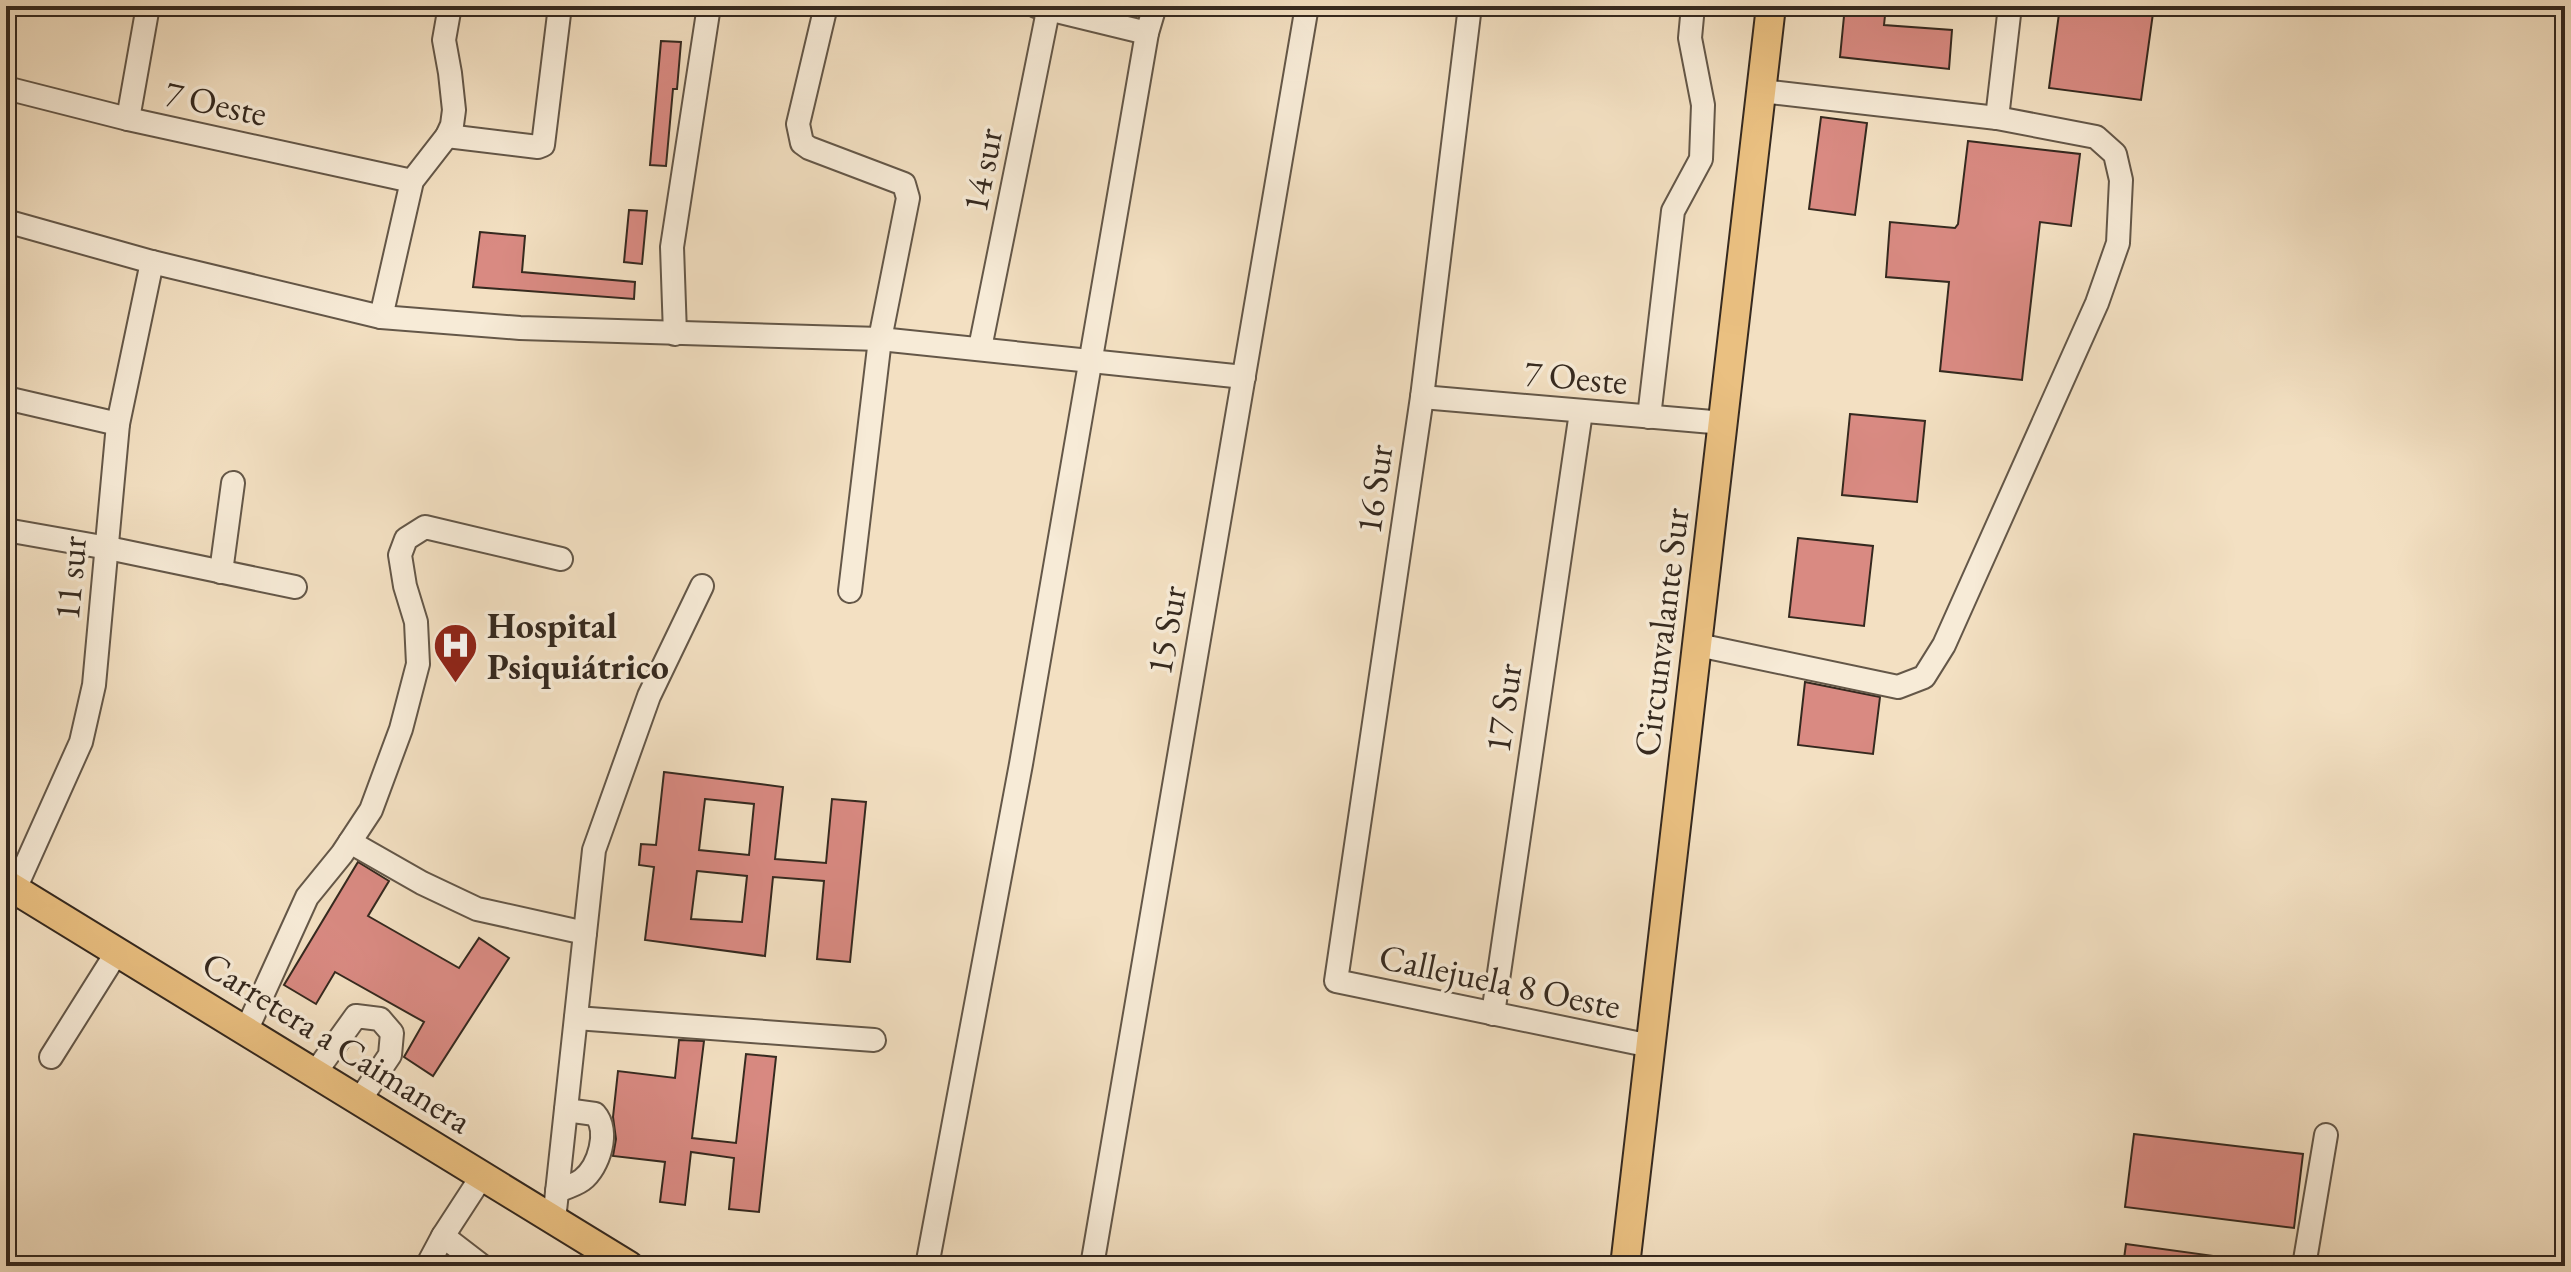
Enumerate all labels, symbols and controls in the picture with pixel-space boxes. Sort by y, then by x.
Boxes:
street label: 7 Oeste [161,69,271,137]
street label: 14 sur [951,124,1013,216]
street label: 7 Oeste [1523,349,1629,405]
street label: 16 Sur [1345,441,1403,537]
street label: Circunvalante Sur [1622,505,1700,759]
street label: 11 sur [43,534,97,622]
street label: 15 Sur [1135,582,1197,678]
place label: Hospital Psiquiátrico [487,602,669,690]
hospital icon: Hospital Psiquiátrico [432,622,480,685]
street label: 17 Sur [1474,660,1532,756]
street label: Callejuela 8 Oeste [1375,932,1625,1030]
street label: Carretera a Caimanera [193,940,481,1144]

